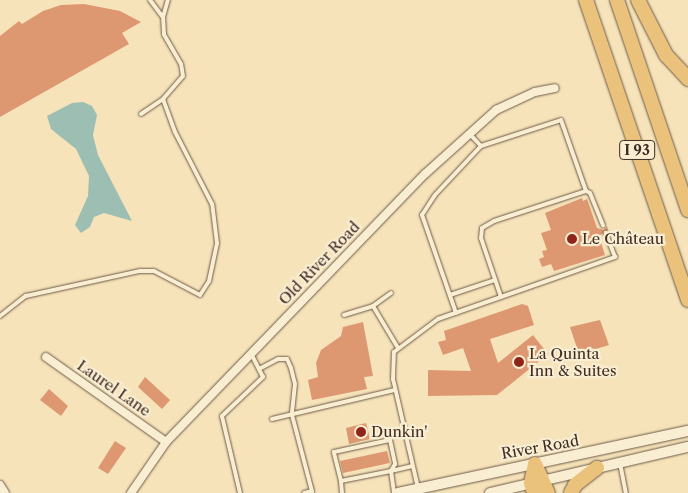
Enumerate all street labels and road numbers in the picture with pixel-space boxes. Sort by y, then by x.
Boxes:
road number: I 93 [618,138,656,162]
street label: Old River Road [275,218,363,308]
street label: Laurel Lane [74,356,154,420]
street label: River Road [500,431,580,463]

